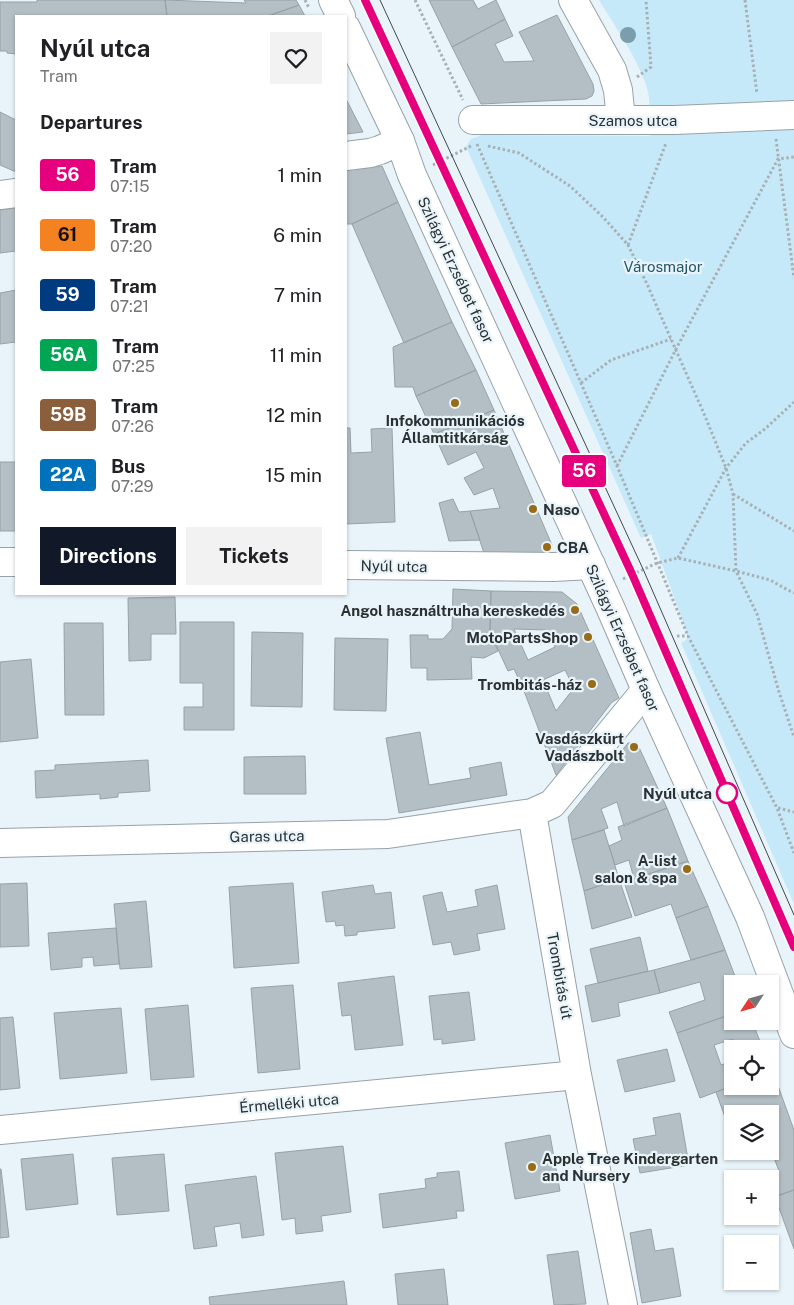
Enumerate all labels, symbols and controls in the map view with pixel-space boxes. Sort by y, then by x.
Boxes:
button: heart [270,32,322,84]
text: Nyúl utca [40,34,150,62]
text: Tram [40,67,78,86]
text: Departures [40,111,143,133]
street label: Szamos utca [589,112,677,129]
text: Tram [110,155,157,177]
text: 56 [55,164,80,185]
text: 1 min [277,164,322,186]
text: 07:15 [110,177,149,196]
street label: Szilágyi Erzsébet fasor [415,194,497,346]
text: Tram [110,215,157,237]
text: 61 [58,224,77,245]
text: 6 min [273,224,322,246]
text: 07:20 [110,237,152,256]
park label: Városmajor [623,258,703,275]
text: Tram [110,275,157,297]
text: 59 [55,284,80,305]
text: 7 min [274,284,322,306]
text: 07:21 [110,297,149,316]
text: Tram [112,335,159,357]
text: 56A [50,344,87,365]
text: 11 min [270,344,322,366]
text: 07:25 [112,357,155,376]
text: Tram [111,395,158,417]
marker: Infokommunikációs Államtitkárság [449,397,461,409]
text: 59B [50,404,86,425]
text: 12 min [266,404,322,426]
place label: Infokommunikációs Államtitkárság [385,412,525,446]
text: 07:26 [111,417,154,436]
text: Bus [111,455,145,477]
line badge: 56 [562,455,606,487]
text: 56 [572,460,596,481]
text: 22A [50,464,86,485]
text: 15 min [265,464,322,486]
text: 07:29 [111,477,154,496]
place label: Naso [543,501,580,518]
marker: Naso [527,503,539,515]
button: Directions [40,527,176,585]
button: Tickets [186,527,322,585]
place label: CBA [557,539,589,556]
marker: CBA [541,541,553,553]
street label: Nyúl utca [360,557,428,575]
street label: Szilágyi Erzsébet fasor [583,562,663,714]
place label: Angol használtruha kereskedés [340,602,565,619]
marker: Angol használtruha kereskedés [569,604,581,616]
place label: MotoPartsShop [466,629,578,646]
marker: MotoPartsShop [582,631,594,643]
place label: Trombitás-ház [478,676,582,693]
marker: Trombitás-ház [586,678,598,690]
place label: Vasdászkürt Vadászbolt [535,730,624,764]
marker: Vasdászkürt Vadászbolt [628,741,640,753]
marker: Nyúl utca [716,782,738,804]
place label: Nyúl utca [643,785,712,802]
street label: Garas utca [229,827,305,845]
place label: A-list salon & spa [595,852,677,886]
marker: A-list salon & spa [681,863,693,875]
street label: Trombitás út [544,931,576,1021]
north arrow [724,975,779,1030]
map controls [724,975,779,1290]
button: locate [724,1040,779,1095]
street label: Érmelléki utca [238,1090,340,1116]
button: layers [724,1105,779,1160]
place label: Apple Tree Kindergarten and Nursery [542,1150,718,1184]
marker: Apple Tree Kindergarten and Nursery [526,1161,538,1173]
button: + [724,1170,779,1225]
button: − [724,1235,779,1290]

